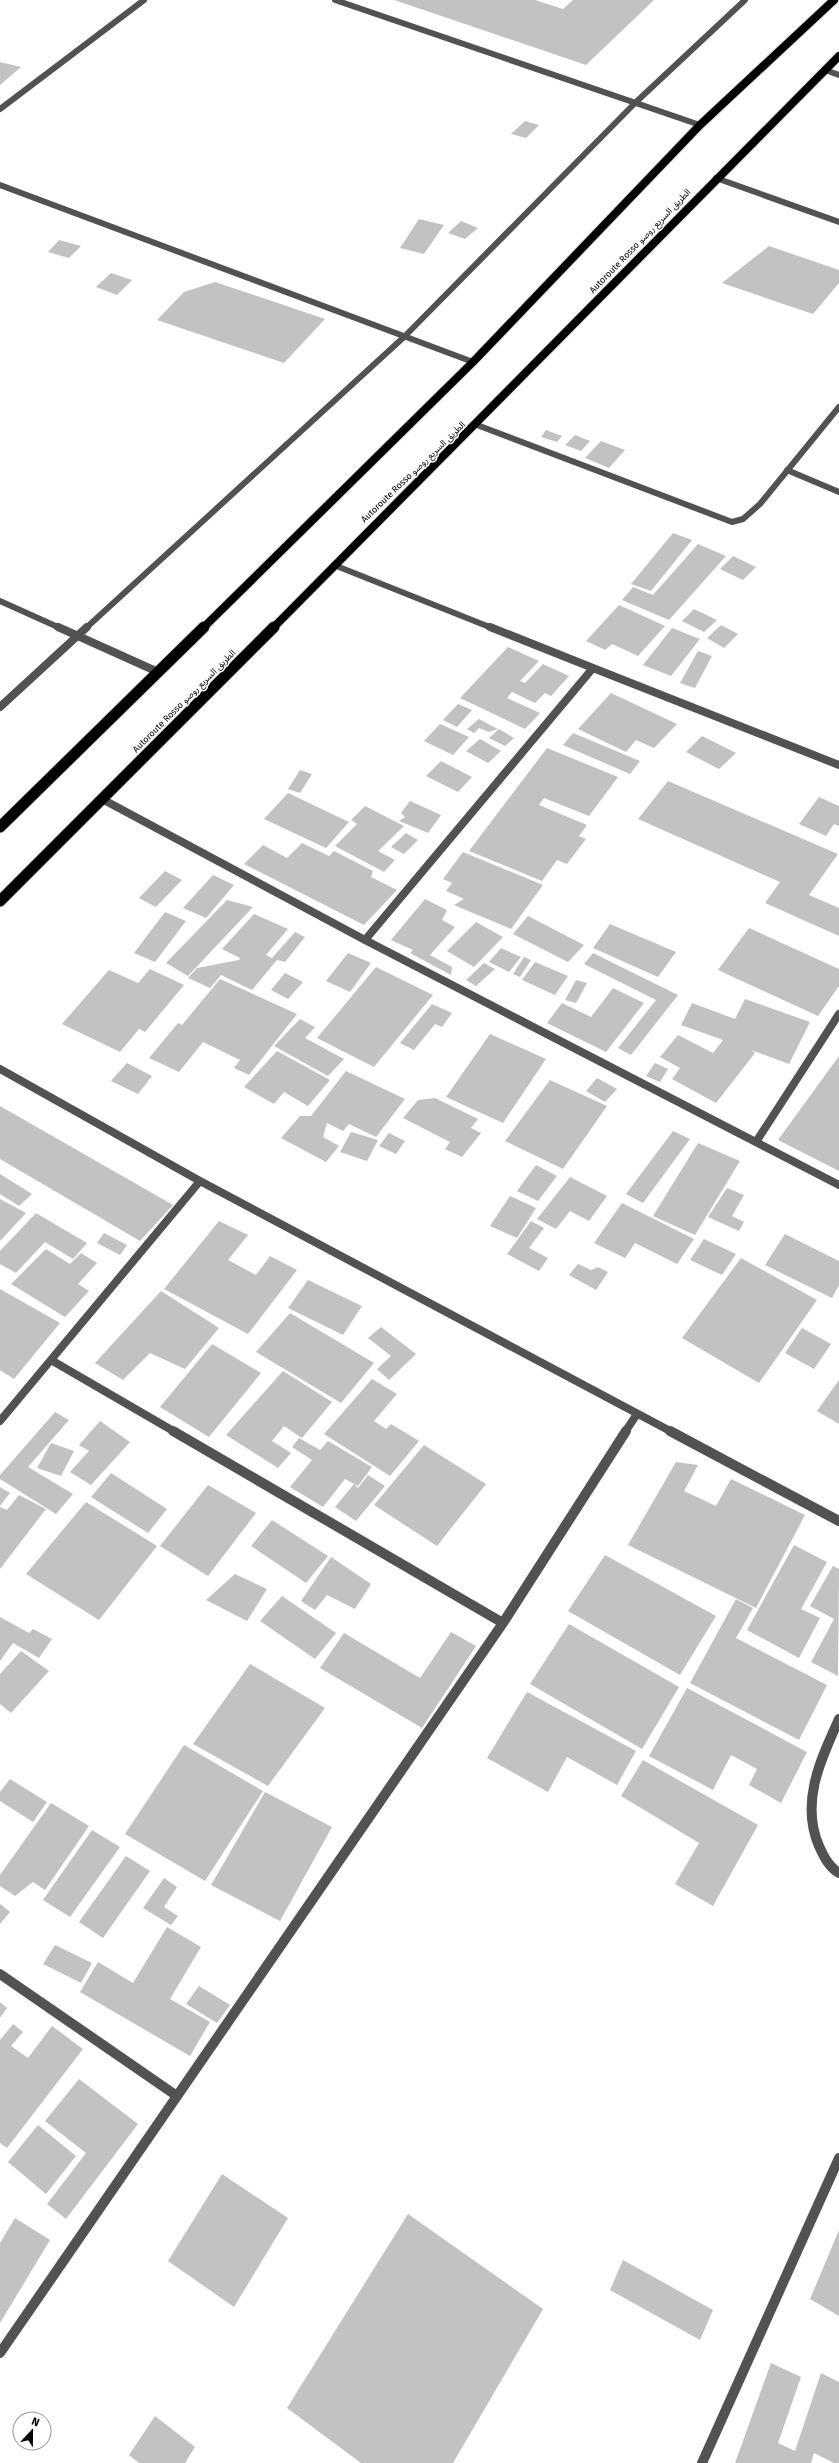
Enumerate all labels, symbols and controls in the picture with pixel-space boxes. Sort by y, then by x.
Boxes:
street label: Autoroute Rosso الطريق السريع روصو [587,187,694,297]
street label: Autoroute Rosso الطريق السريع روصو [359,419,469,526]
street label: Autoroute Rosso الطريق السريع روصو [131,648,239,756]
north arrow [12,2411,52,2451]
text: N [30,2415,41,2430]

